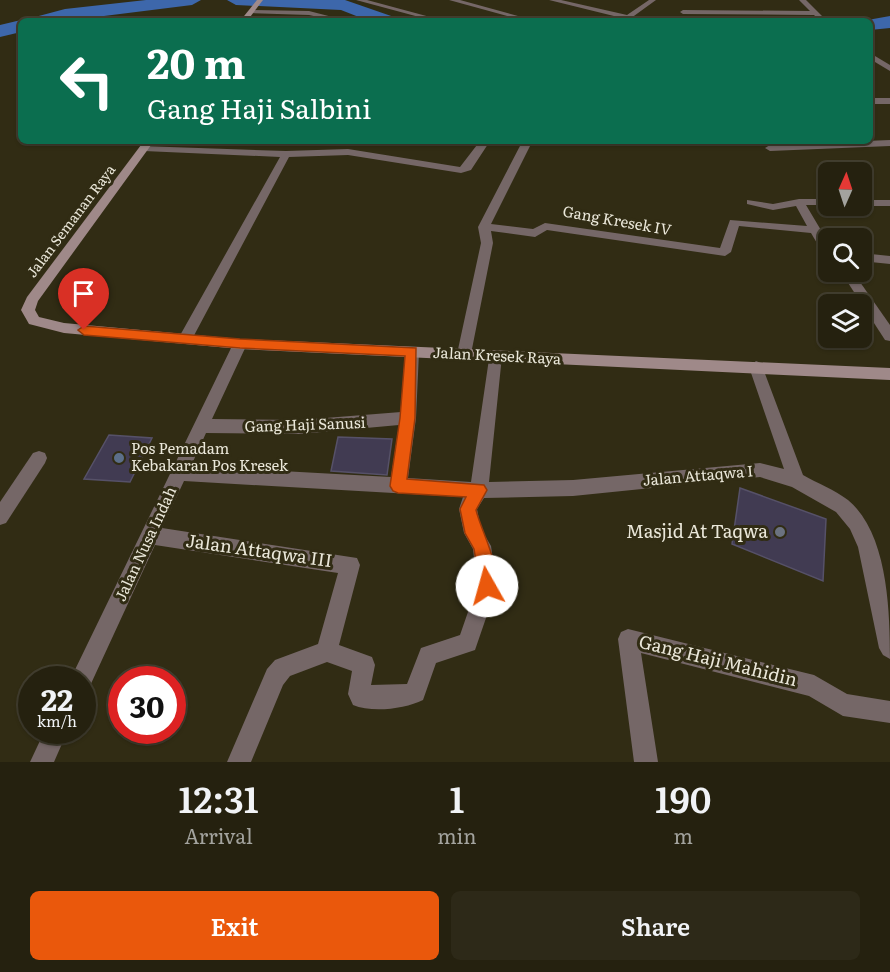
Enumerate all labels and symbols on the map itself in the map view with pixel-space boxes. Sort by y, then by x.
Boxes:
street label: Jalan Semanan Raya [21,160,119,281]
north arrow [818,162,872,216]
street label: Gang Kresek IV [561,199,673,240]
pin [58,268,109,330]
street label: Jalan Kresek Raya [432,340,563,369]
street label: Gang Haji Sanusi [244,410,366,437]
place label: Pos Pemadam Kebakaran Pos Kresek [131,436,289,476]
marker: Pos Pemadam Kebakaran Pos Kresek [112,451,126,465]
street label: Jalan Attaqwa I [642,458,754,491]
street label: Jalan Nusa Indah [108,482,181,605]
place label: Masjid At Taqwa [626,517,768,544]
marker: Masjid At Taqwa [773,525,787,539]
street label: Jalan Attaqwa III [184,526,334,573]
position arrow [455,554,519,618]
street label: Gang Haji Mahidin [636,627,801,692]
speed limit sign: 30 [108,666,186,744]

